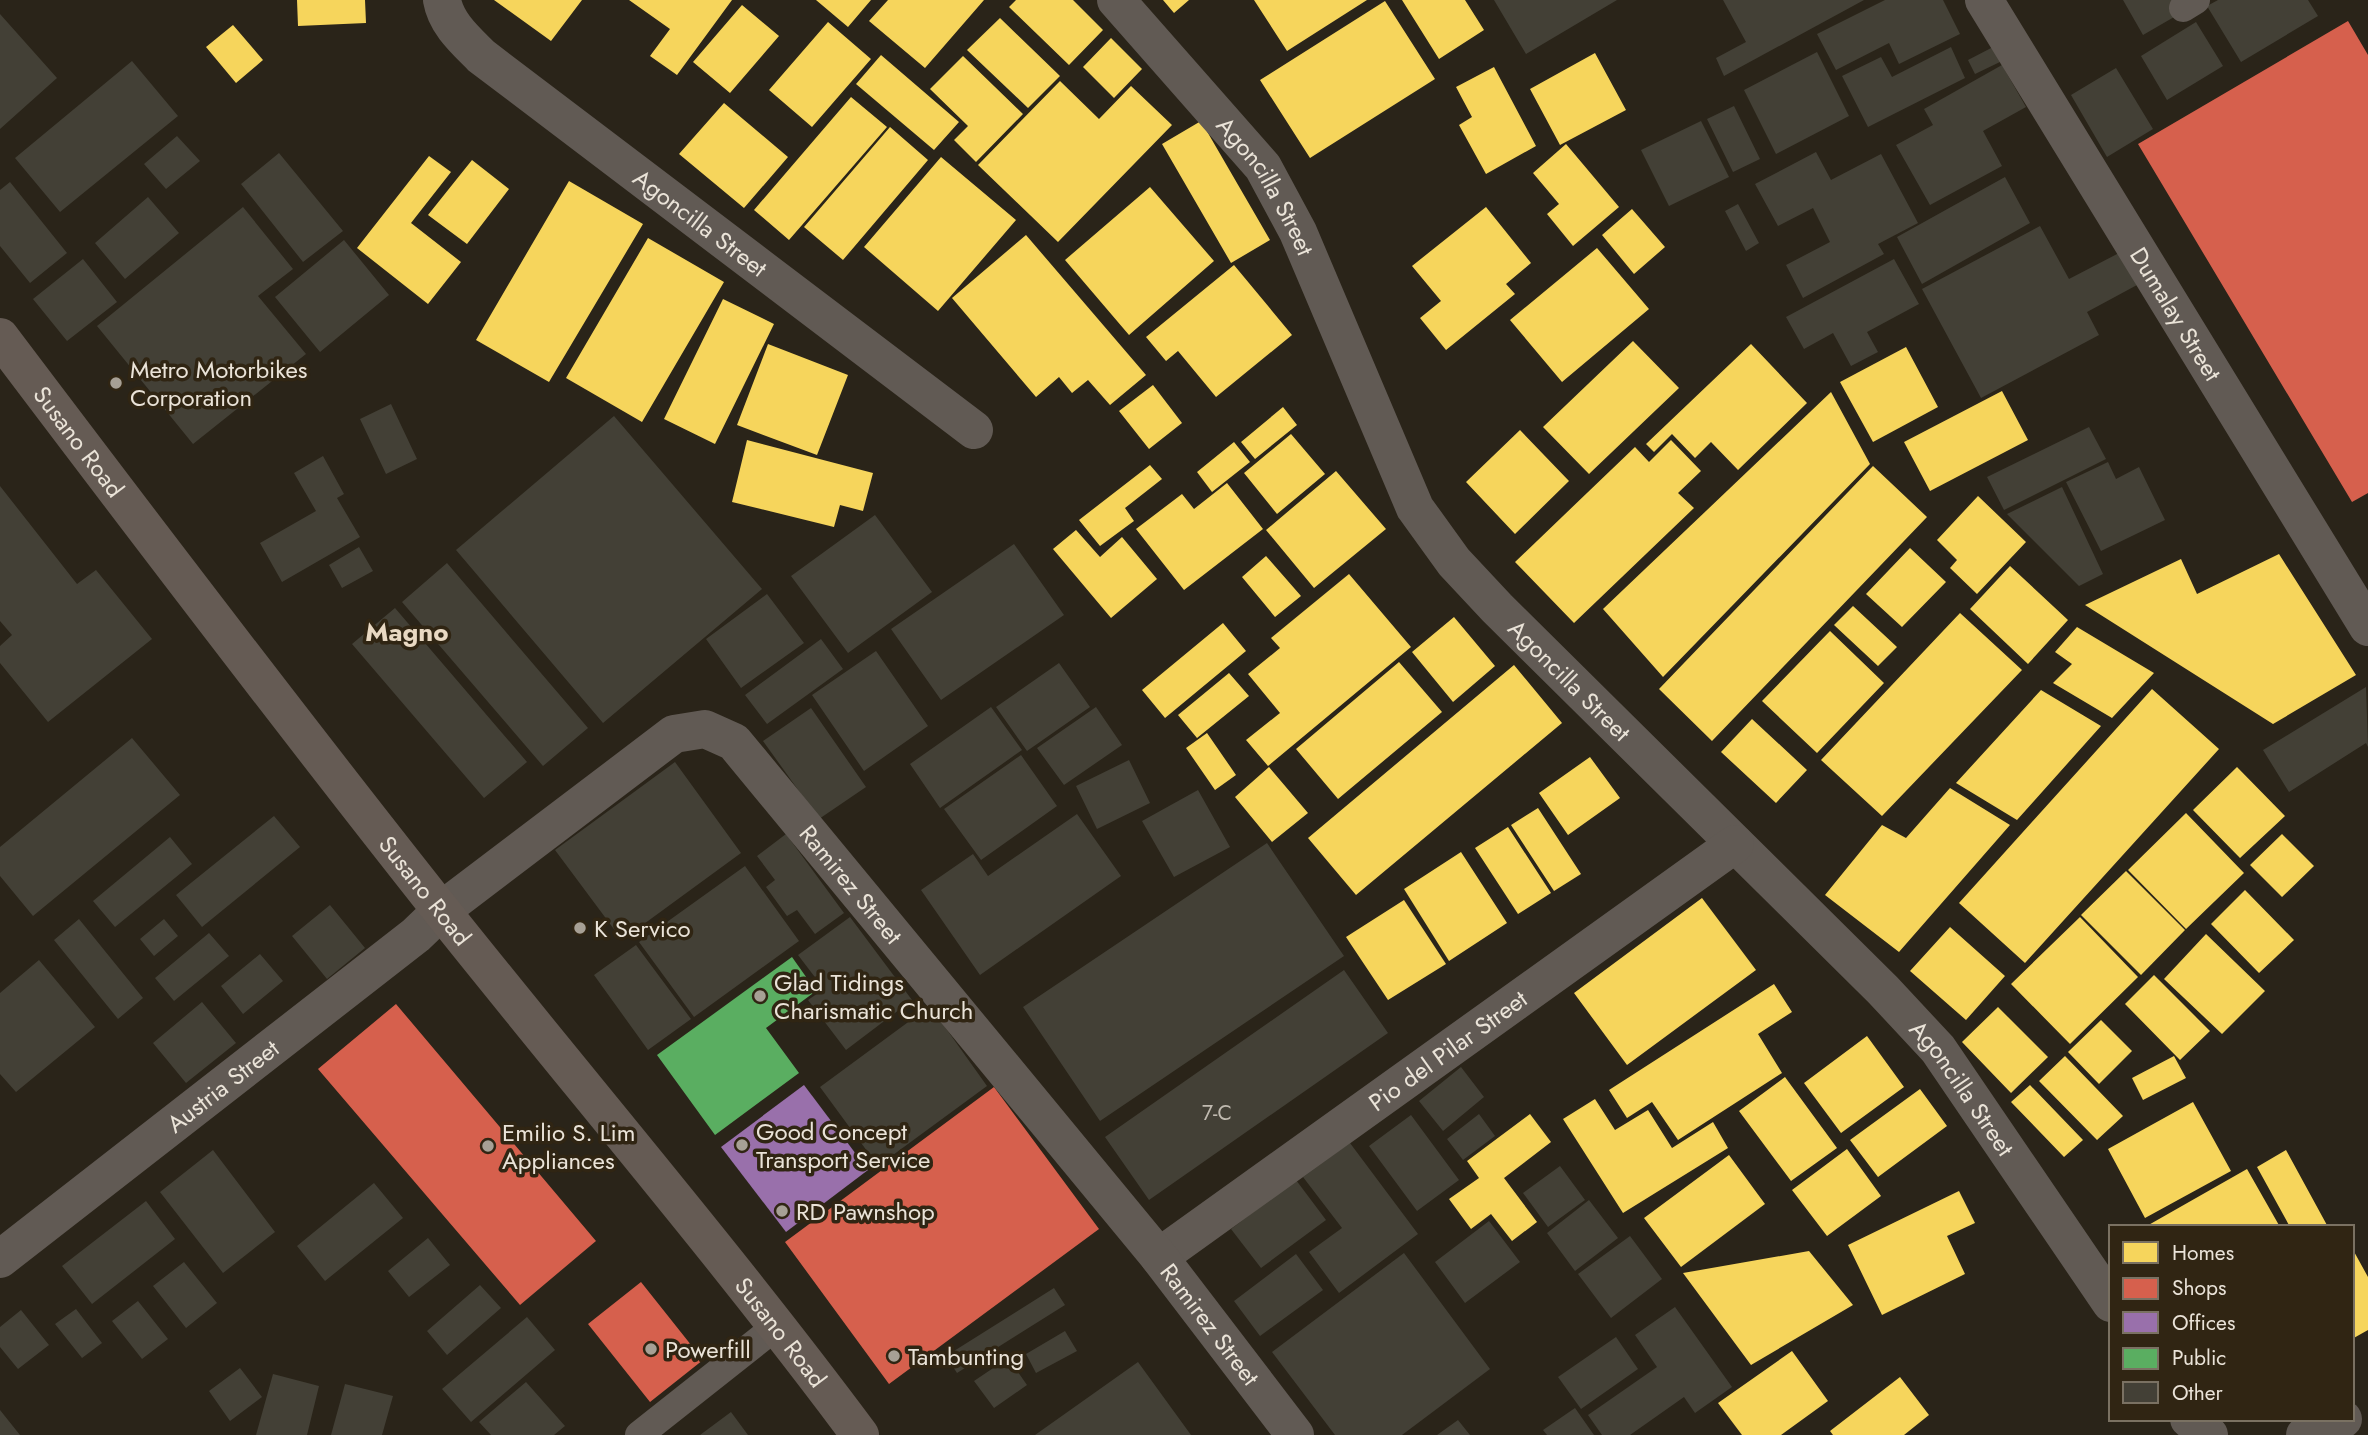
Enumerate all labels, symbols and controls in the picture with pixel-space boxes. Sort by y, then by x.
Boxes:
street label: Agoncilla Street [1209,108,1323,261]
street label: Agoncilla Street [626,160,775,285]
street label: Dumalay Street [2122,240,2231,388]
place label: Metro Motorbikes Corporation [130,352,308,415]
marker: Metro Motorbikes Corporation [108,375,124,391]
street label: Susano Road [25,378,133,505]
street label: Agoncilla Street [1501,611,1639,749]
district label: Magno [365,613,449,651]
street label: Ramirez Street [792,817,911,952]
street label: Susano Road [371,828,480,953]
place label: K Servico [594,911,691,946]
marker: K Servico [572,920,588,936]
place label: Glad Tidings Charismatic Church [774,965,973,1028]
street label: Pio del Pilar Street [1361,981,1534,1119]
marker: Glad Tidings Charismatic Church [752,988,768,1004]
street label: Agoncilla Street [1902,1012,2023,1163]
street label: Austria Street [159,1031,286,1141]
house number: 7-C [1202,1098,1232,1128]
place label: Good Concept Transport Service [756,1114,930,1177]
place label: Emilio S. Lim Appliances [502,1115,636,1178]
marker: Good Concept Transport Service [734,1137,750,1153]
marker: Emilio S. Lim Appliances [480,1138,496,1154]
place label: RD Pawnshop [796,1194,935,1229]
marker: RD Pawnshop [774,1203,790,1219]
legend [2109,1225,2354,1421]
text: Homes [2172,1238,2234,1268]
street label: Ramirez Street [1152,1256,1269,1393]
street label: Susano Road [727,1269,835,1395]
text: Shops [2172,1273,2226,1303]
text: Offices [2172,1308,2235,1338]
place label: Powerfill [665,1332,751,1367]
place label: Tambunting [908,1339,1024,1374]
marker: Powerfill [643,1341,659,1357]
text: Public [2172,1343,2226,1373]
marker: Tambunting [886,1348,902,1364]
text: Other [2172,1378,2223,1408]

